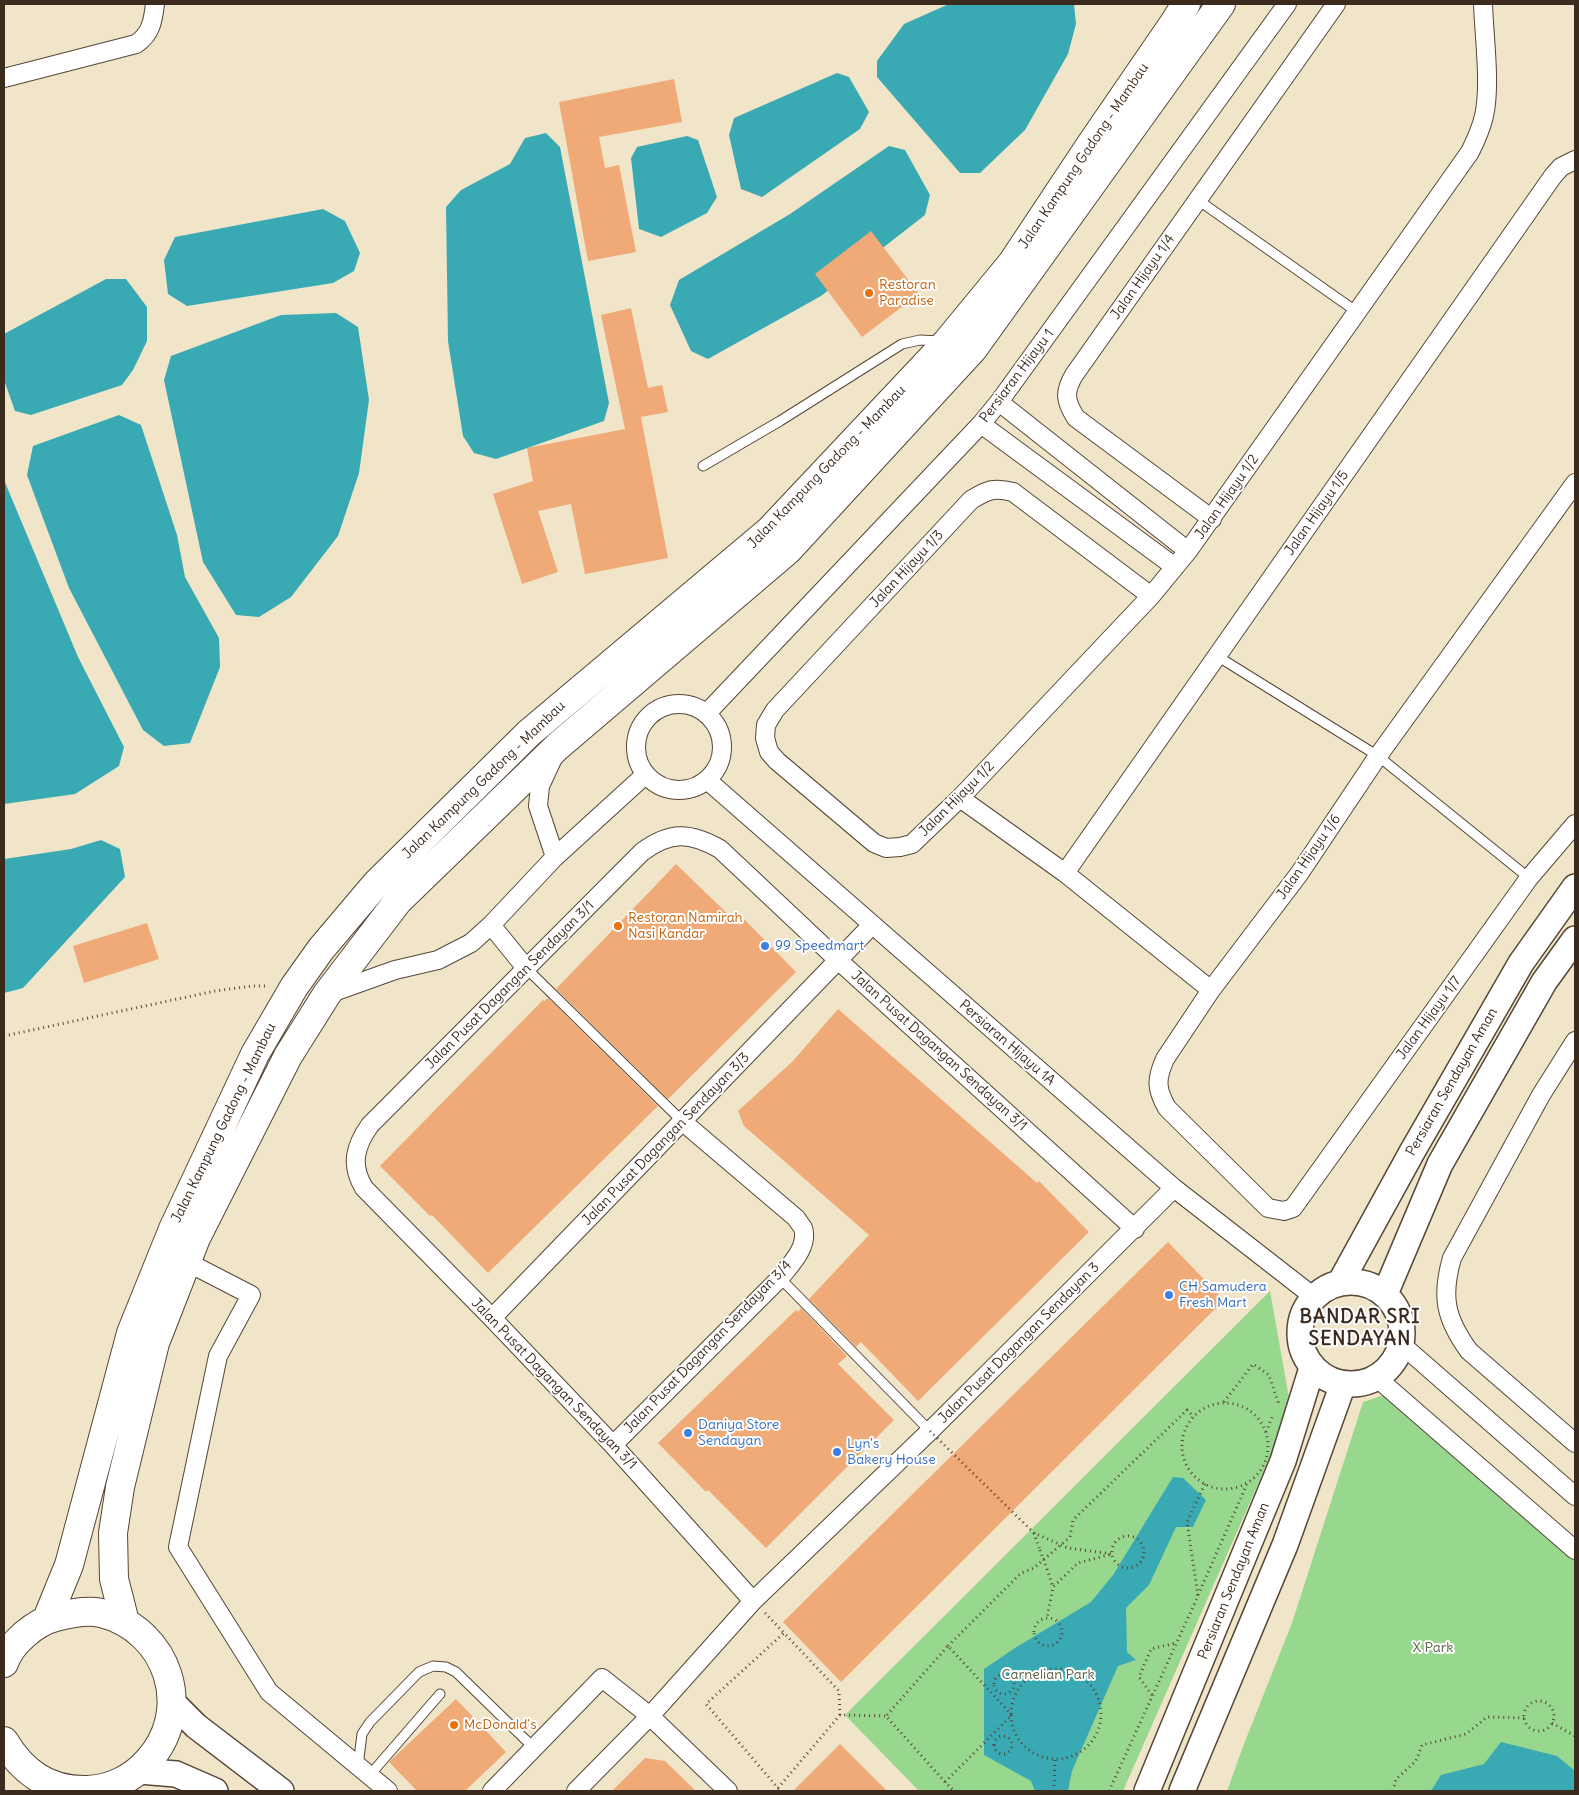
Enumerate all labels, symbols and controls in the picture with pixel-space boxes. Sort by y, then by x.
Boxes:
street label: Jalan Kampung Gadong - Mambau [1016,60,1152,252]
street label: Jalan Hijayu 1/4 [1107,231,1179,323]
place label: Restoran Paradise [879,277,936,310]
marker: Restoran Paradise [863,287,875,299]
street label: Persiaran Hijayu 1 [976,326,1058,426]
street label: Jalan Kampung Gadong - Mambau [745,382,909,552]
street label: Jalan Hijayu 1/2 [1192,451,1262,543]
street label: Jalan Hijayu 1/5 [1281,467,1353,559]
street label: Jalan Hijayu 1/3 [867,527,947,611]
street label: Jalan Kampung Gadong - Mambau [399,698,569,862]
street label: Jalan Hijayu 1/2 [916,758,998,840]
street label: Jalan Hijayu 1/6 [1273,811,1345,903]
street label: Jalan Pusat Dagangan Sendayan 3/1 [422,897,598,1073]
place label: Restoran Namirah Nasi Kandar [628,910,743,942]
marker: Restoran Namirah Nasi Kandar [612,920,624,932]
place label: 99 Speedmart [775,938,864,954]
marker: 99 Speedmart [759,940,771,952]
street label: Jalan Pusat Dagangan Sendayan 3/1 [847,967,1031,1135]
street label: Jalan Hijayu 1/7 [1393,973,1465,1063]
street label: Persiaran Hijayu 1A [956,997,1058,1089]
street label: Persiaran Sendayan Aman [1403,1005,1501,1159]
street label: Jalan Kampung Gadong - Mambau [168,1020,280,1226]
street label: Jalan Pusat Dagangan Sendayan 3/3 [579,1049,753,1229]
street label: Jalan Pusat Dagangan Sendayan 3/4 [621,1257,795,1437]
street label: Jalan Pusat Dagangan Sendayan 3 [935,1259,1103,1427]
place label: CH Samudera Fresh Mart [1179,1279,1267,1311]
marker: CH Samudera Fresh Mart [1163,1289,1175,1301]
street label: Jalan Pusat Dagangan Sendayan 3/1 [468,1295,640,1473]
district label: BANDAR SRI SENDAYAN [1298,1307,1422,1351]
place label: Daniya Store Sendayan [698,1417,779,1450]
marker: Daniya Store Sendayan [682,1427,694,1439]
place label: Lyn's Bakery House [847,1436,936,1468]
marker: Lyn's Bakery House [831,1446,843,1458]
street label: Persiaran Sendayan Aman [1195,1500,1273,1662]
park label: X Park [1412,1640,1454,1656]
park label: Carnelian Park [1001,1667,1095,1683]
place label: McDonald's [464,1717,537,1733]
marker: McDonald's [448,1719,460,1731]

